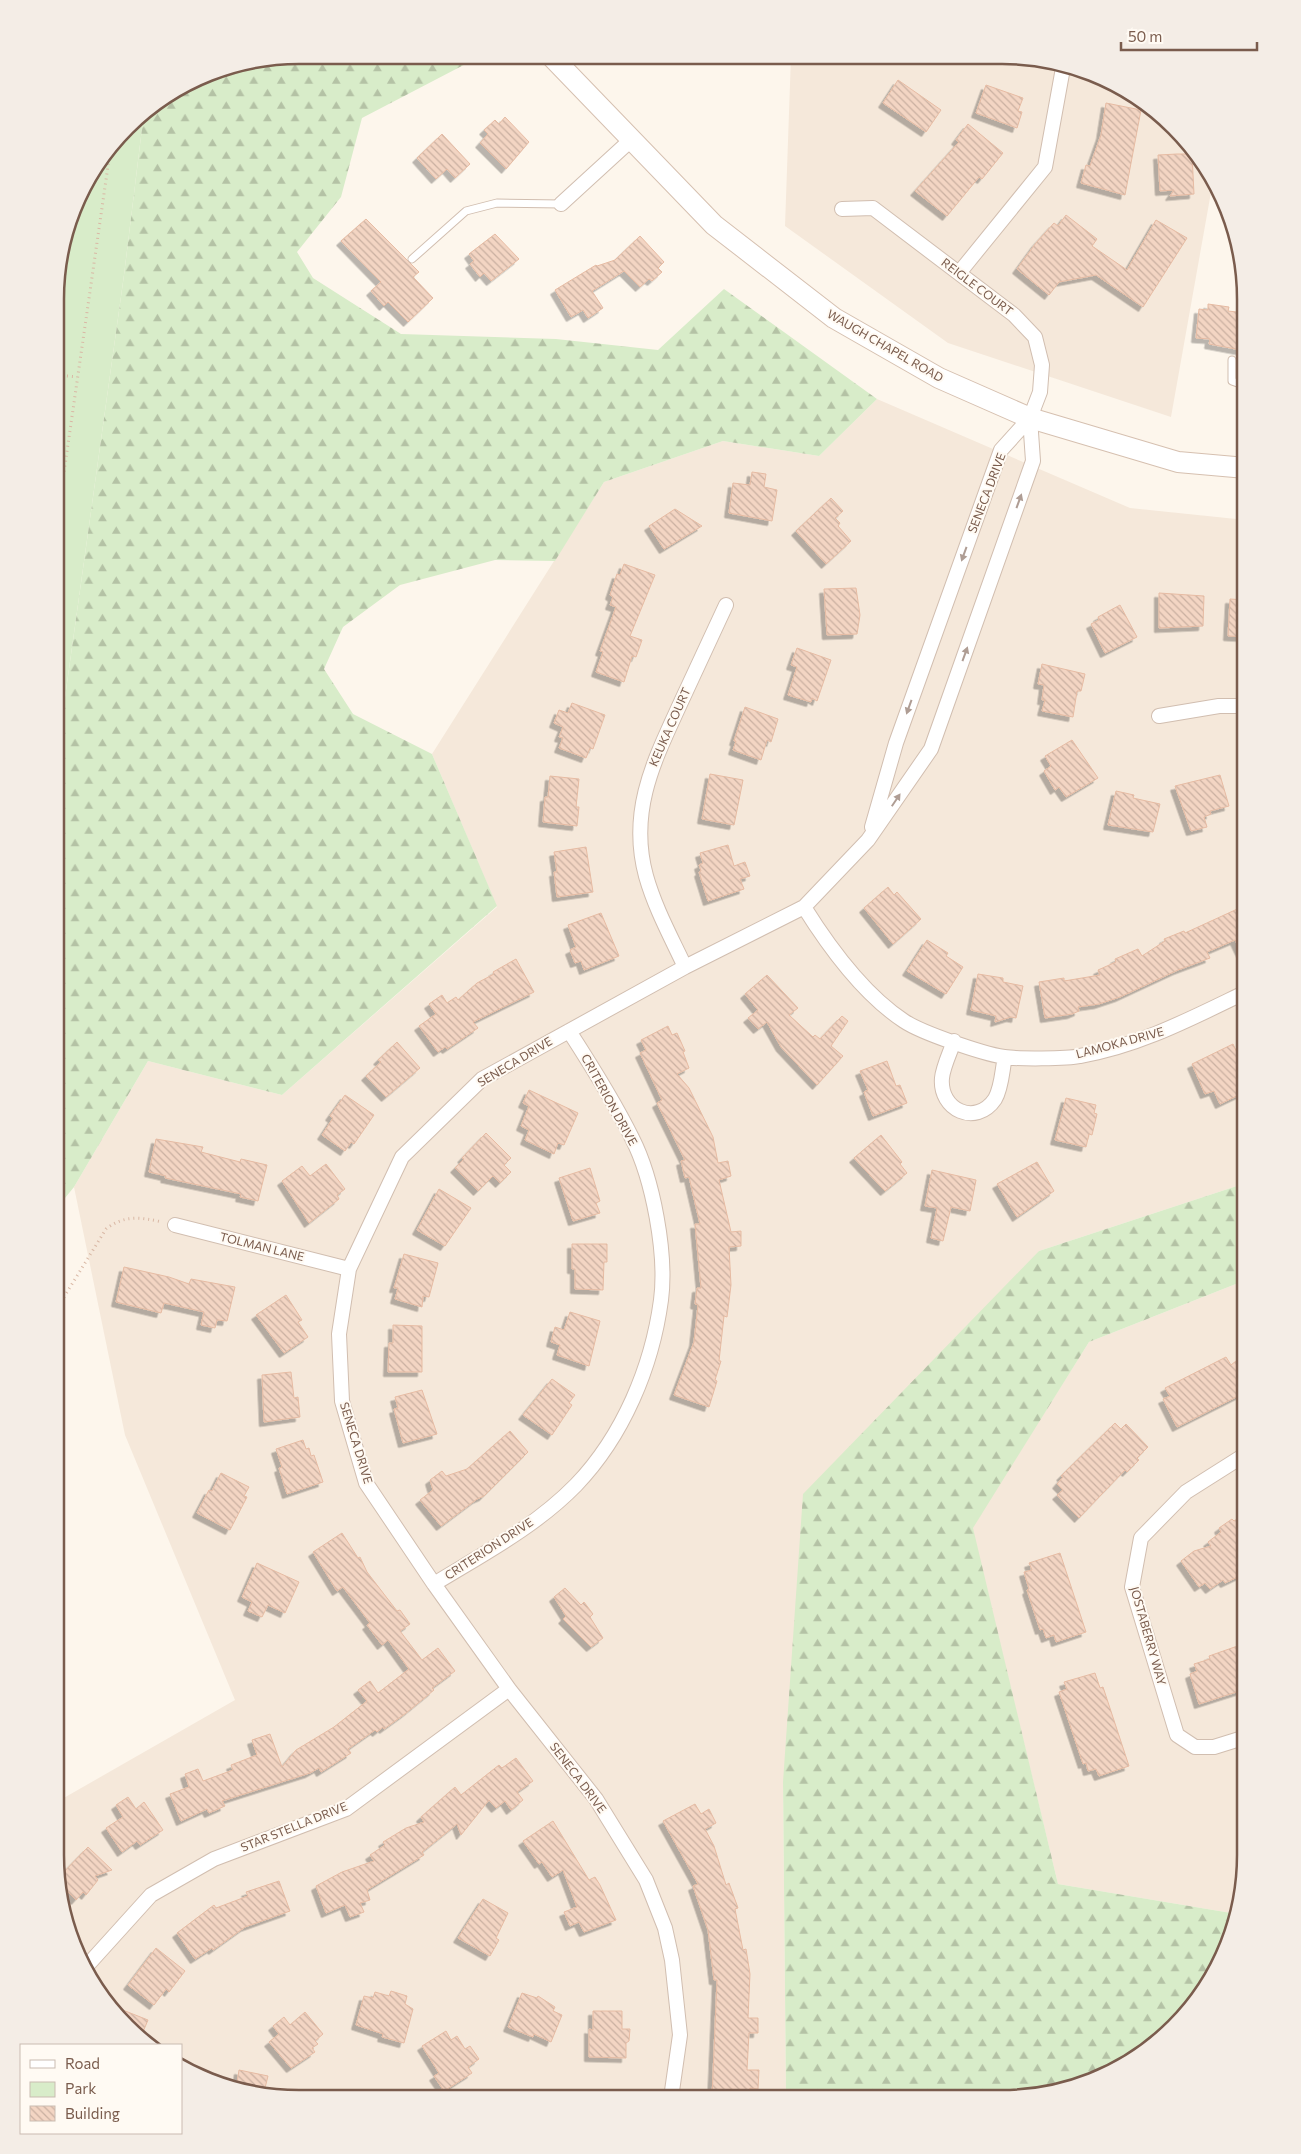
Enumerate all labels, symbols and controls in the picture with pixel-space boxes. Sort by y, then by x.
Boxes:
scale bar [1121,20,1257,52]
text: 50 m [1128,27,1162,45]
street label: REIGLE COURT [939,255,1016,318]
street label: WAUGH CHAPEL ROAD [825,306,946,384]
street label: SENECA DRIVE [964,451,1008,535]
one-way arrow [1016,493,1023,508]
one-way arrow [960,547,967,562]
one-way arrow [961,646,969,661]
street label: KEUKA COURT [645,685,693,768]
one-way arrow [905,700,912,715]
one-way arrow [891,793,901,806]
street label: LAMOKA DRIVE [1074,1024,1165,1061]
street label: SENECA DRIVE [475,1033,554,1089]
street label: CRITERION DRIVE [579,1051,641,1148]
street label: TOLMAN LANE [219,1229,306,1263]
street label: SENECA DRIVE [338,1400,376,1485]
street label: CRITERION DRIVE [442,1514,535,1582]
street label: JOSTABERRY WAY [1127,1585,1170,1687]
street label: SENECA DRIVE [548,1739,610,1815]
street label: STAR STELLA DRIVE [238,1798,349,1854]
legend [20,2044,182,2134]
text: Road [65,2054,100,2072]
text: Park [65,2079,96,2097]
text: Building [65,2104,120,2122]

